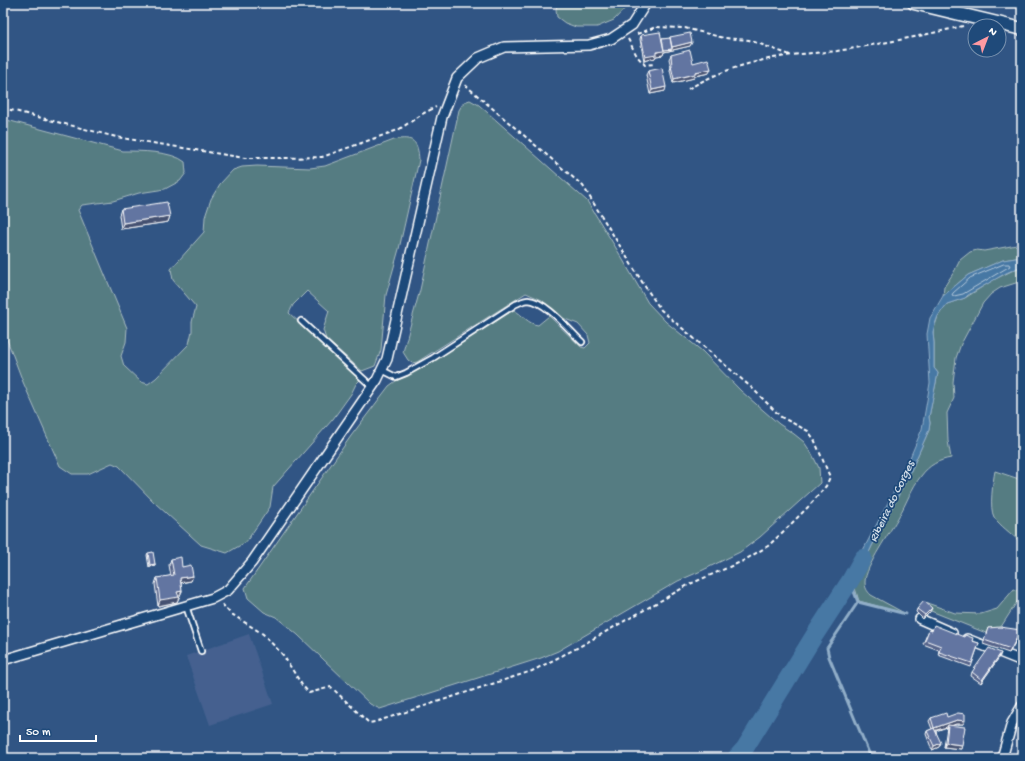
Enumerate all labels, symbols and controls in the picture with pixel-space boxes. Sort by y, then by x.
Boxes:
north arrow [967,18,1007,58]
text: N [986,25,999,39]
water label: Ribeira do Corges [867,458,919,545]
scale bar [20,717,96,743]
text: 50 m [26,726,51,740]

